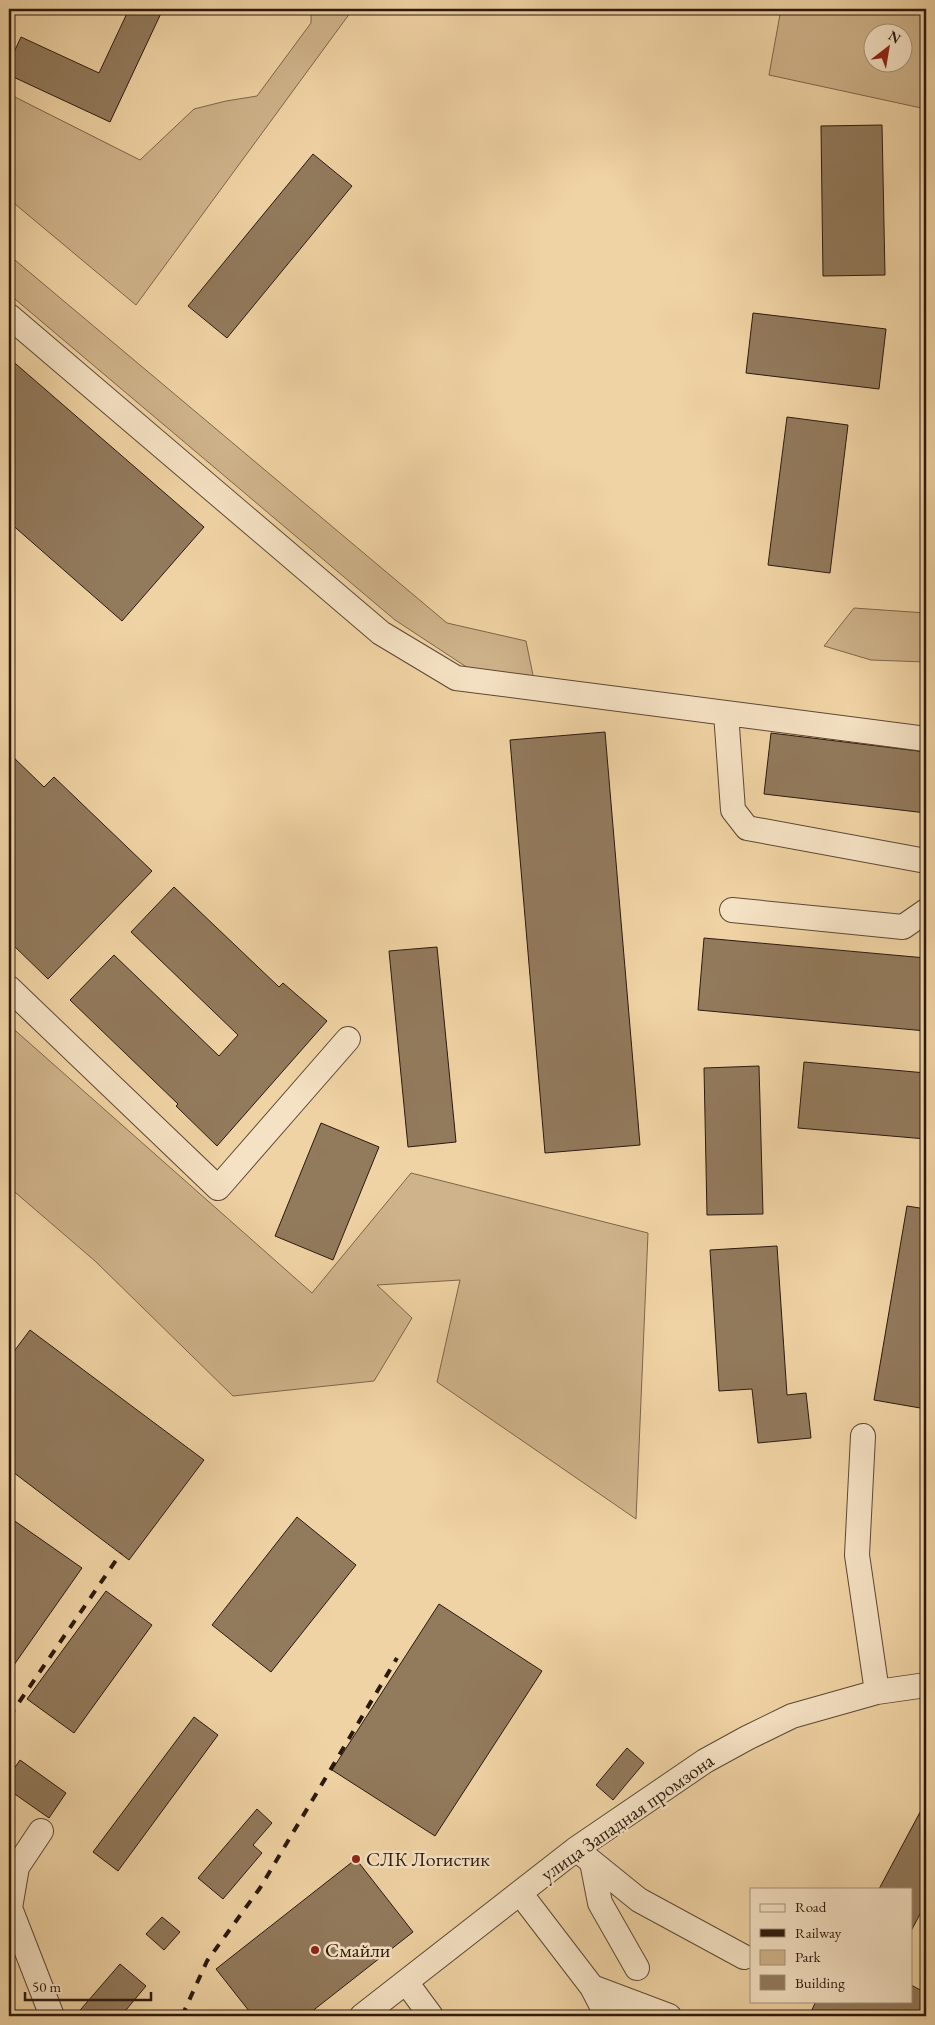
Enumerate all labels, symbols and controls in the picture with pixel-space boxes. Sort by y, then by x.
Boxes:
north arrow [862,22,912,72]
text: N [885,26,905,48]
street label: улица Западная промзона [535,1747,719,1887]
place label: СЛК Логистик [366,1846,490,1872]
marker: СЛК Логистик [350,1853,362,1865]
legend [750,1888,912,2002]
text: Road [795,1897,827,1916]
text: Railway [795,1923,842,1942]
place label: Смайли [325,1937,391,1963]
marker: Смайли [309,1944,321,1956]
text: Park [795,1947,822,1966]
scale bar [25,1970,151,2002]
text: Building [795,1973,845,1992]
text: 50 m [32,1977,61,1996]

